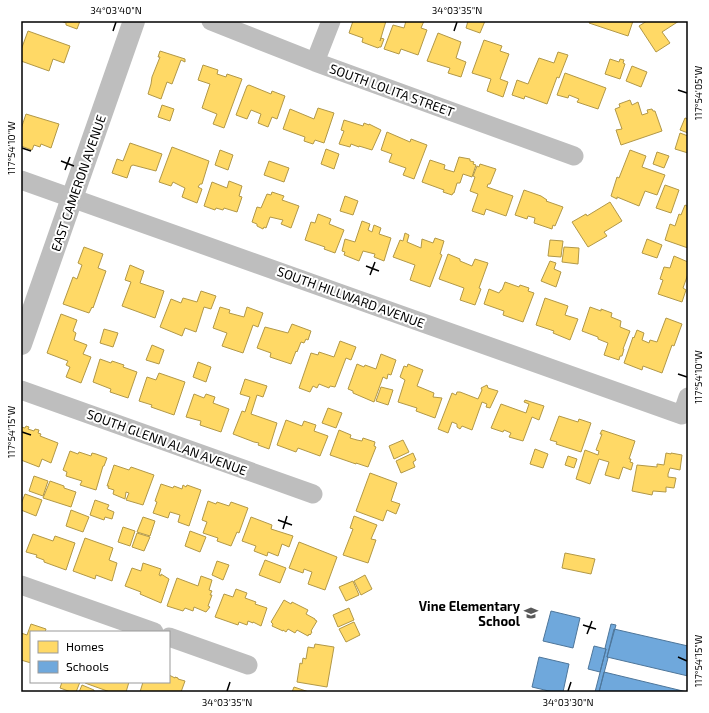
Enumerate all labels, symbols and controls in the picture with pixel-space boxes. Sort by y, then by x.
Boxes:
text: 34°03'40"N [90,4,142,16]
text: 34°03'35"N [432,4,482,16]
street label: SOUTH LOLITA STREET [327,60,457,120]
text: 117°54'05"W [692,65,704,120]
street label: EAST CAMERON AVENUE [47,113,109,253]
text: 117°54'10"W [5,121,17,175]
street label: SOUTH HILLWARD AVENUE [275,263,427,331]
text: 117°54'10"W [692,350,704,404]
text: 117°54'15"W [5,405,17,458]
street label: SOUTH GLENN ALAN AVENUE [85,406,249,478]
place label: Vine Elementary School [419,598,521,629]
school or university icon: Vine Elementary School [523,605,539,621]
legend [30,631,170,683]
text: 117°54'15"W [692,634,704,687]
text: Homes [66,639,104,653]
text: Schools [66,659,109,673]
text: 34°03'35"N [202,696,252,708]
text: 34°03'30"N [542,696,594,708]

